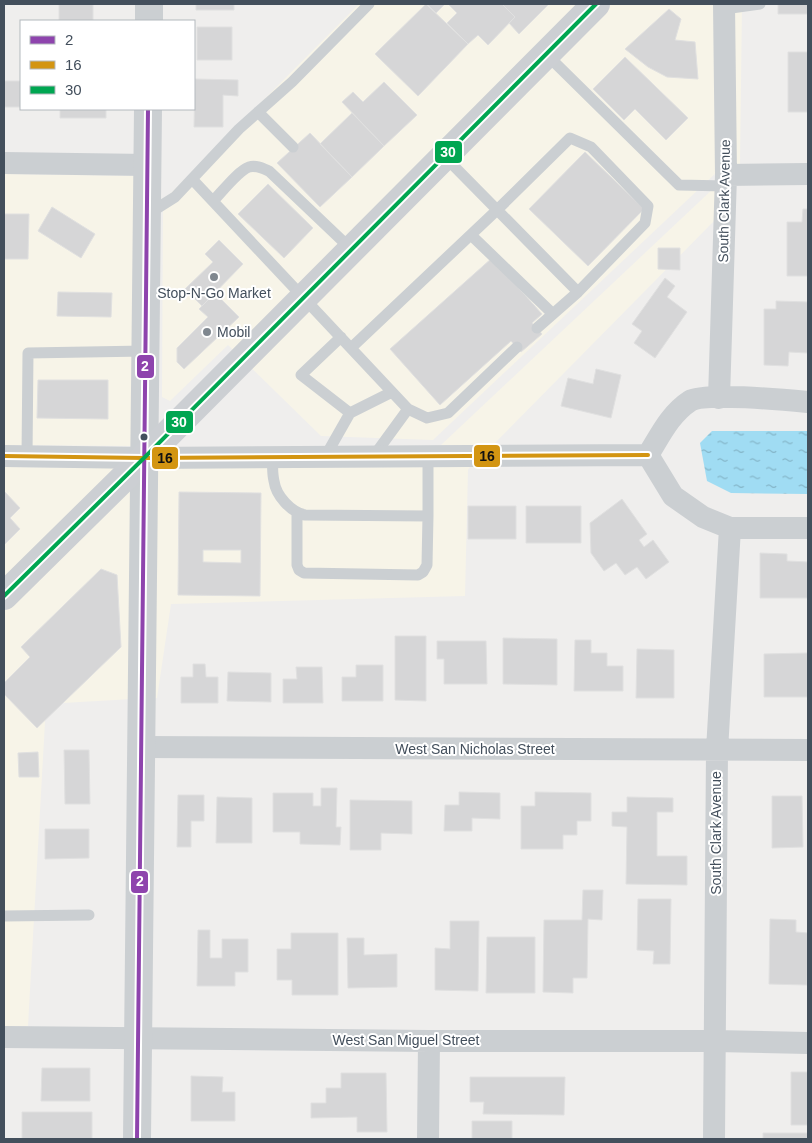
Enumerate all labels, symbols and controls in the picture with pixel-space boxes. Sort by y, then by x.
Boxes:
legend [20,20,195,110]
text: 2 [65,31,73,48]
text: 16 [65,56,82,73]
text: 30 [65,81,82,98]
street label: South Clark Avenue [715,139,733,263]
line badge: 30 [434,140,463,164]
text: 30 [440,144,456,160]
marker: Stop-N-Go Market [208,271,220,283]
place label: Stop-N-Go Market [157,285,271,301]
place label: Mobil [217,324,250,340]
marker: Mobil [201,326,213,338]
line badge: 2 [136,354,155,379]
text: 2 [141,358,149,374]
line badge: 30 [165,410,194,434]
text: 30 [171,414,187,430]
unlabelled marker [139,432,149,442]
line badge: 16 [473,444,501,468]
line badge: 16 [151,446,179,470]
text: 16 [479,448,495,464]
text: 16 [157,450,173,466]
street label: West San Nicholas Street [395,741,555,757]
street label: South Clark Avenue [708,771,724,895]
line badge: 2 [130,870,149,894]
text: 2 [136,873,144,889]
street label: West San Miguel Street [333,1032,480,1048]

